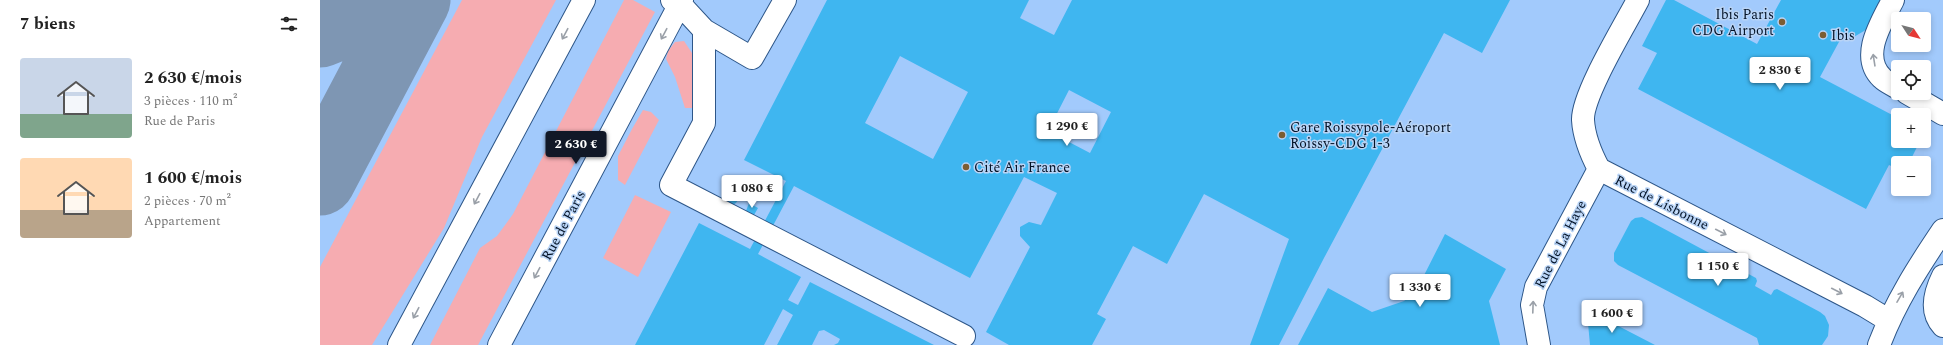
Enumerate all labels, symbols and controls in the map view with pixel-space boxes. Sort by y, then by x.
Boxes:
place label: Ibis Paris CDG Airport [1692,4,1774,41]
text: 7 biens [20,11,76,37]
north arrow [1891,12,1931,52]
map controls [1891,12,1931,196]
icon: filters [278,13,300,35]
marker: Ibis Paris CDG Airport [1777,17,1787,27]
place label: Ibis [1831,25,1855,46]
one-way arrow [561,28,569,40]
one-way arrow [660,28,667,40]
marker: Ibis [1818,30,1828,40]
one-way arrow [1870,54,1878,67]
pin: 2 830 € [1743,57,1817,91]
text: 2 830 € [1759,60,1801,80]
button: locate [1891,60,1931,100]
text: 2 630 €/mois [144,65,242,91]
icon: home [52,74,100,122]
text: 3 pièces · 110 m² [144,91,237,111]
button: + [1891,108,1931,148]
text: Rue de Paris [144,111,215,131]
pin: 1 290 € [1030,113,1104,147]
text: 1 290 € [1046,116,1088,136]
place label: Gare Roissypole-Aéroport Roissy-CDG 1-3 [1290,117,1451,154]
marker: Gare Roissypole-Aéroport Roissy-CDG 1-3 [1277,130,1287,140]
pin: 2 630 € [539,131,613,165]
text: 2 630 € [555,134,597,154]
button: − [1891,156,1931,196]
place label: Cité Air France [974,157,1070,178]
marker: Cité Air France [961,162,971,172]
text: 1 600 €/mois [144,165,242,191]
street label: Rue de Lisbonne [1611,170,1713,235]
icon: home [52,174,100,222]
pin: 1 080 € [715,175,789,209]
text: 1 080 € [731,178,773,198]
street label: Rue de Paris [536,186,591,264]
text: 2 pièces · 70 m² [144,191,231,211]
one-way arrow [473,193,481,205]
street label: Rue de La Haye [1529,196,1592,292]
text: Appartement [144,211,221,231]
one-way arrow [1715,229,1727,236]
pin: 1 150 € [1681,253,1755,287]
text: 1 150 € [1697,256,1739,276]
one-way arrow [533,267,541,279]
pin: 1 330 € [1383,274,1457,308]
text: 1 330 € [1399,277,1441,297]
one-way arrow [1830,288,1842,295]
one-way arrow [1897,291,1905,303]
pin: 1 600 € [1575,300,1649,334]
one-way arrow [1529,301,1536,314]
text: 1 600 € [1591,303,1633,323]
one-way arrow [411,307,419,319]

